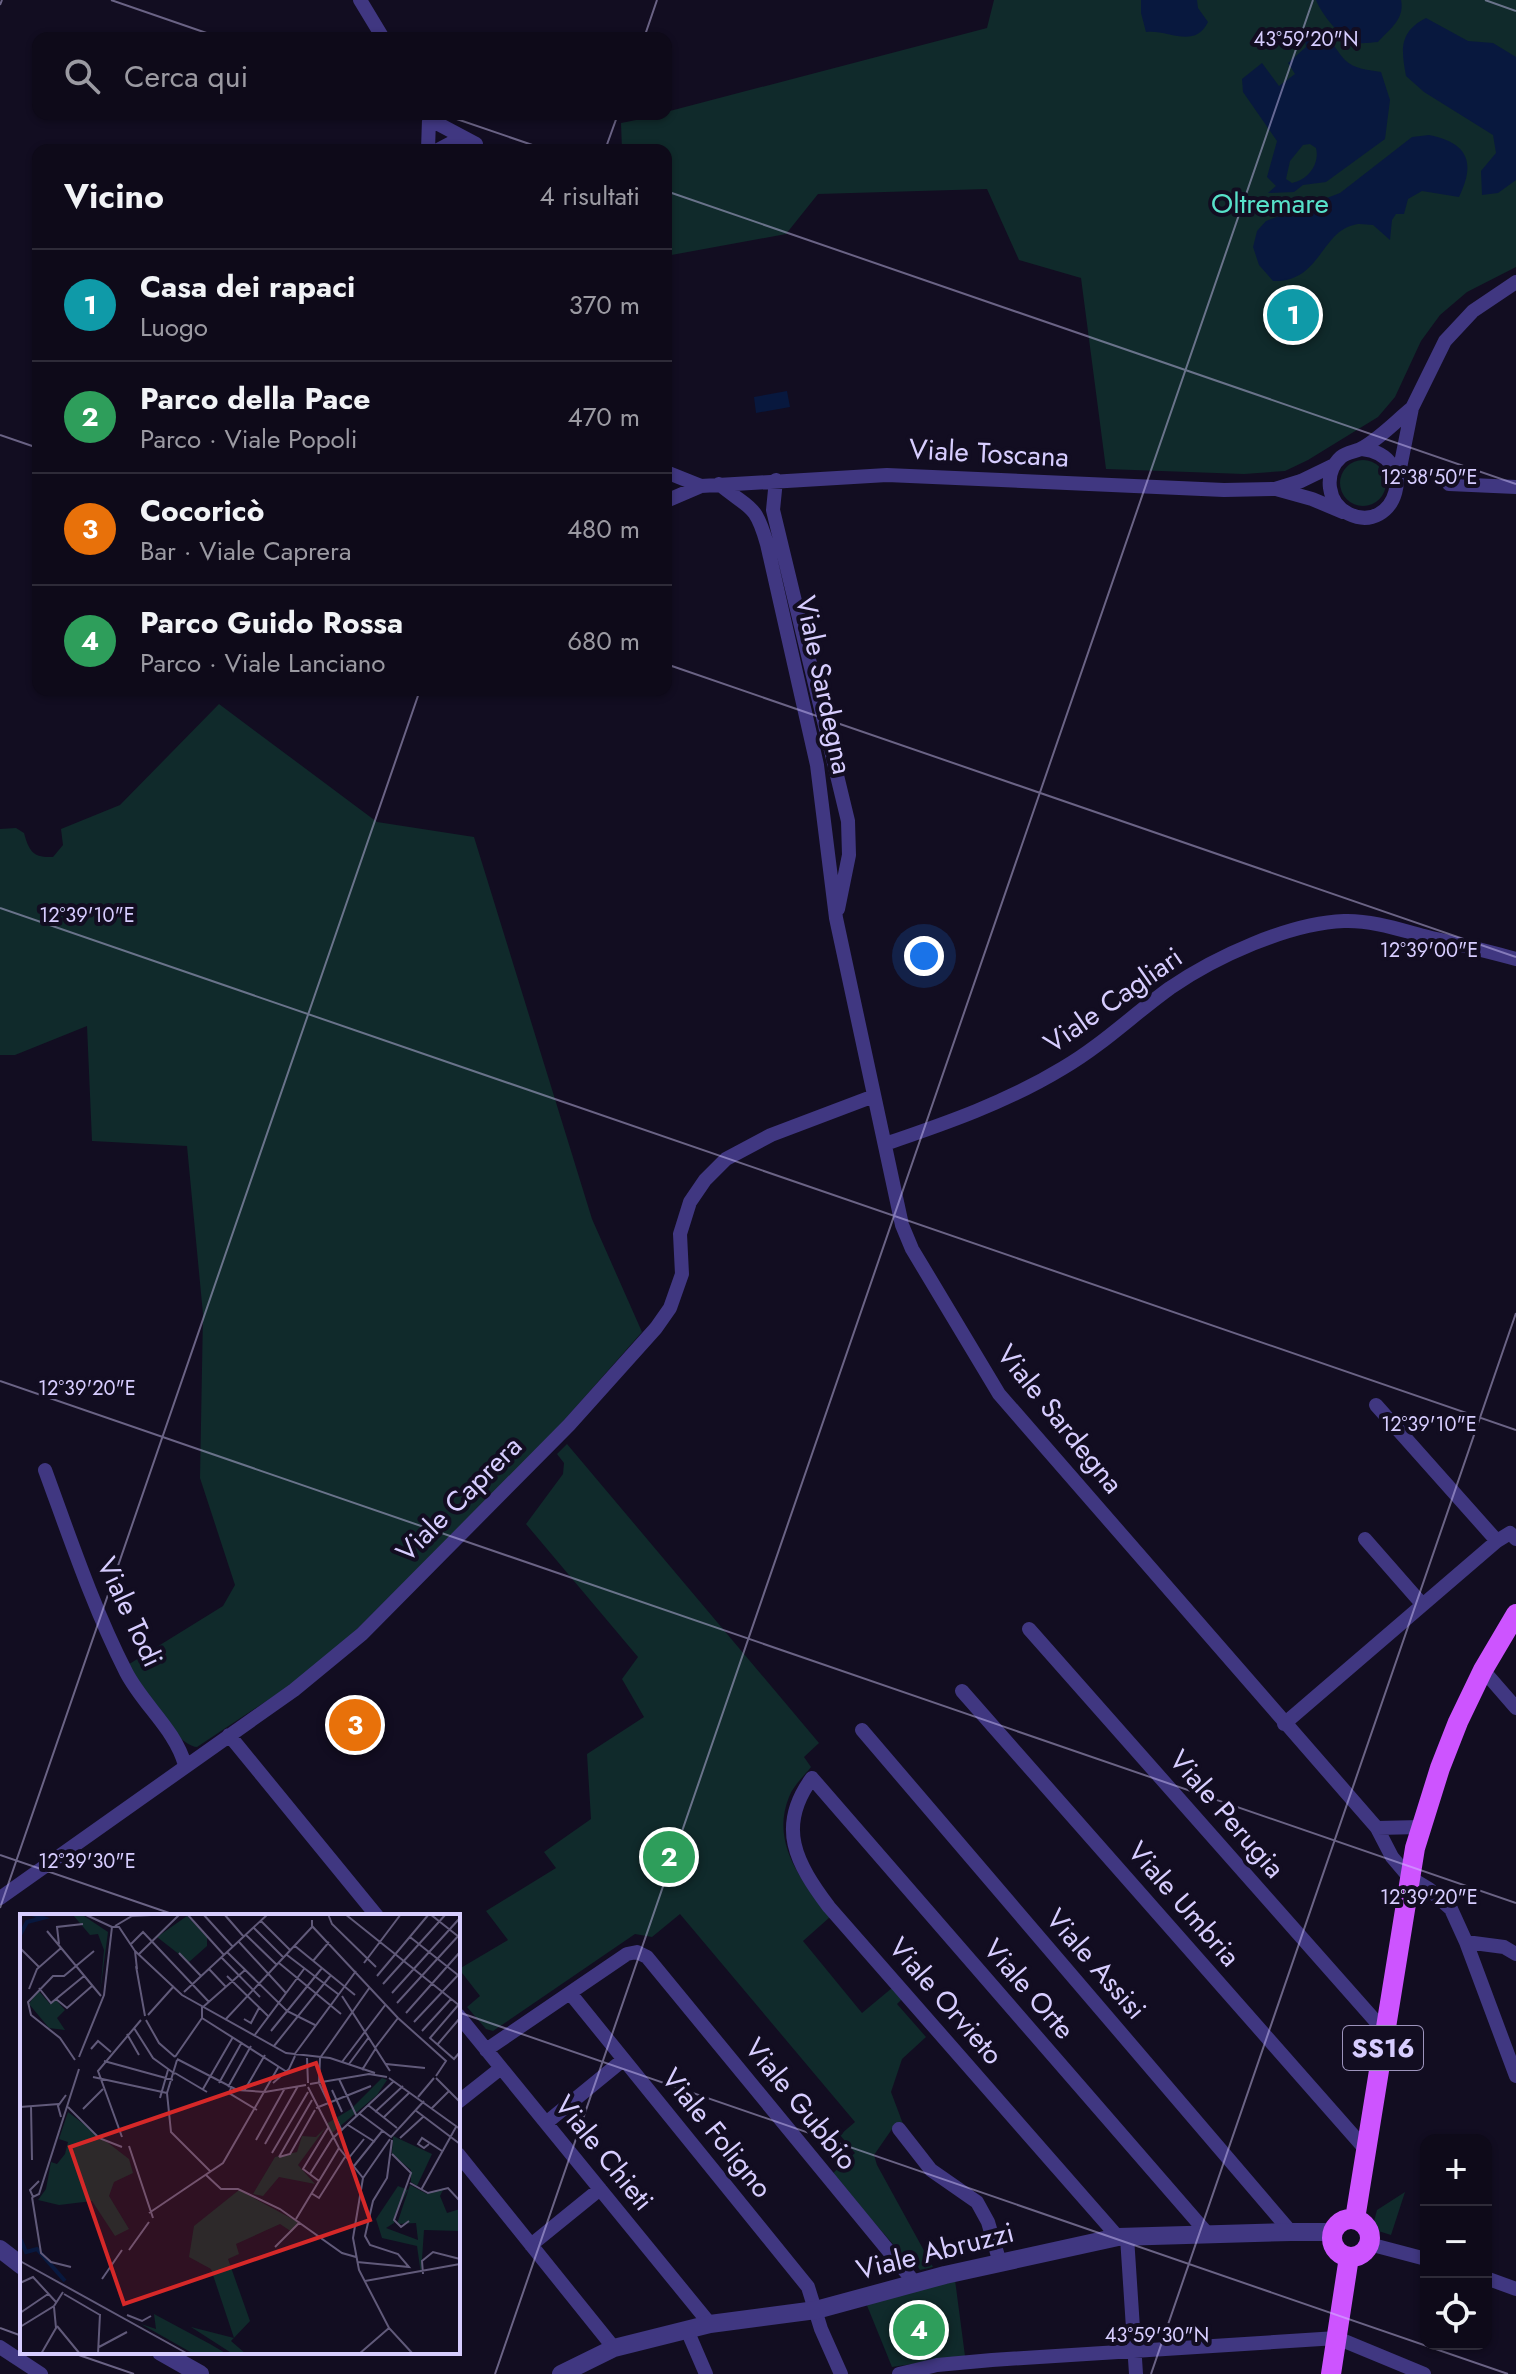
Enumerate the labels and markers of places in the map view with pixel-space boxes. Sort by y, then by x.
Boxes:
pin: 1 [1267,285,1319,345]
pin: 3 [329,1695,381,1755]
pin: 2 [643,1827,695,1887]
pin: 4 [893,2300,945,2360]

